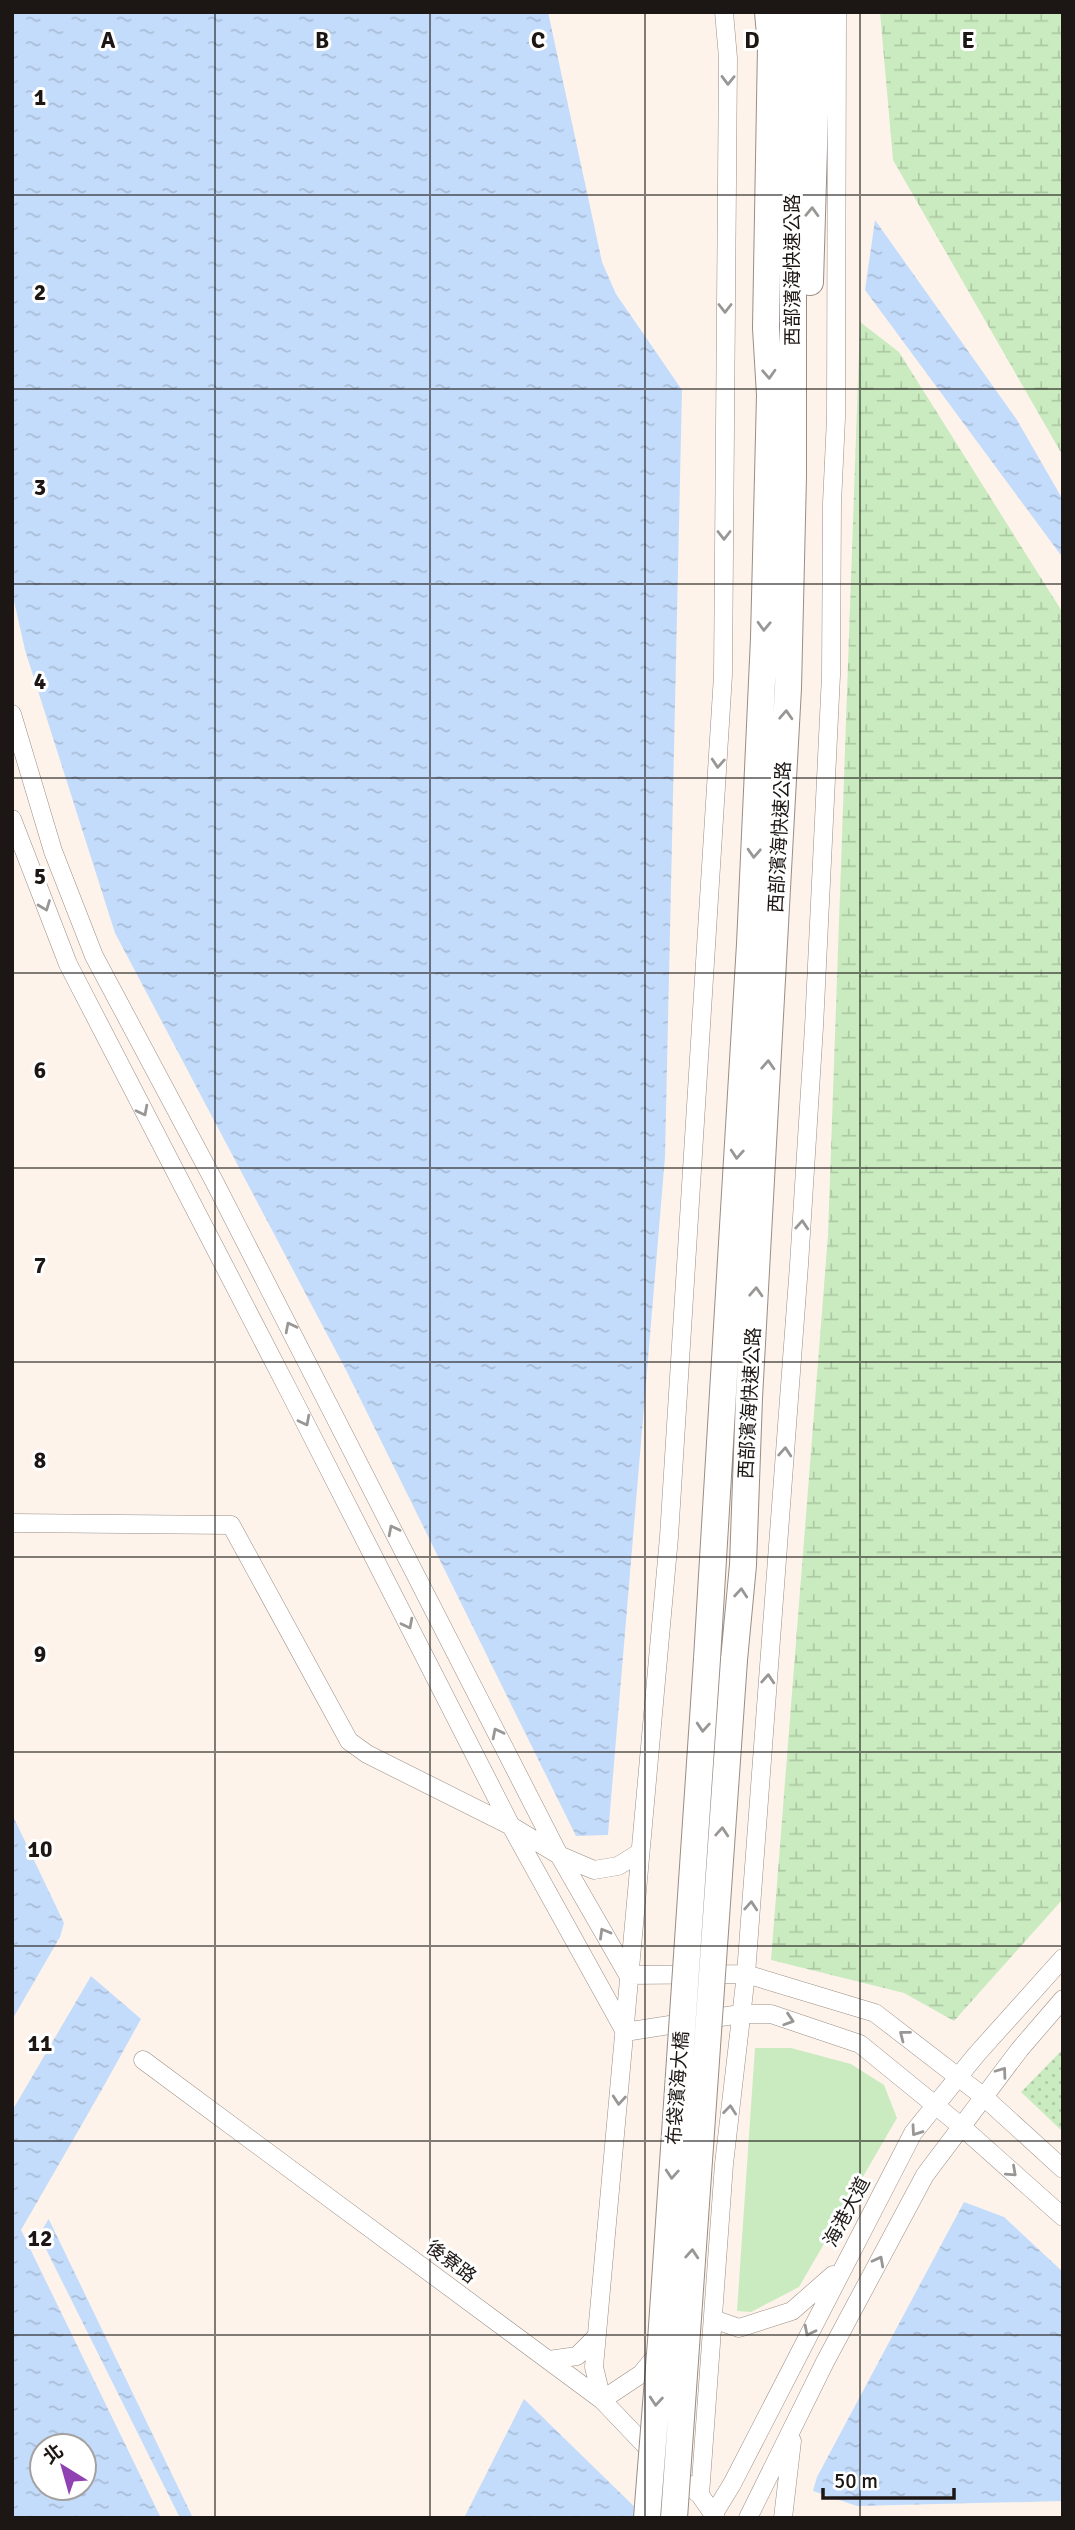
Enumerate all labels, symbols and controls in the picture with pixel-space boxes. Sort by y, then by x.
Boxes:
text: A [101,26,116,55]
text: B [315,26,329,55]
text: C [531,26,545,55]
text: D [744,26,760,55]
text: E [961,26,975,55]
one-way arrow [720,75,735,86]
text: 1 [34,83,46,112]
street label: 西部濱海快速公路 [781,194,805,346]
one-way arrow [805,206,820,217]
text: 2 [34,278,46,307]
one-way arrow [717,303,733,314]
one-way arrow [761,369,776,380]
text: 3 [34,473,46,502]
one-way arrow [716,531,732,541]
one-way arrow [756,621,772,632]
text: 4 [34,667,46,696]
one-way arrow [779,709,794,720]
one-way arrow [710,757,725,768]
street label: 西部濱海快速公路 [764,760,796,914]
one-way arrow [747,848,762,859]
text: 5 [34,862,46,891]
one-way arrow [37,899,51,911]
text: 6 [34,1056,46,1085]
one-way arrow [761,1059,776,1070]
one-way arrow [135,1104,149,1116]
one-way arrow [730,1149,745,1160]
one-way arrow [794,1219,809,1230]
text: 7 [34,1251,46,1280]
one-way arrow [748,1286,763,1297]
one-way arrow [284,1322,298,1335]
street label: 西部濱海快速公路 [734,1326,766,1480]
one-way arrow [296,1414,310,1426]
text: 8 [34,1446,46,1475]
one-way arrow [777,1446,792,1457]
one-way arrow [388,1525,402,1537]
one-way arrow [733,1587,748,1598]
one-way arrow [399,1617,413,1629]
text: 9 [34,1640,46,1669]
one-way arrow [760,1673,775,1684]
one-way arrow [696,1722,711,1733]
one-way arrow [491,1728,505,1740]
one-way arrow [714,1826,729,1837]
text: 10 [28,1835,52,1864]
one-way arrow [743,1900,758,1911]
one-way arrow [599,1928,612,1941]
one-way arrow [782,2012,795,2026]
text: 11 [28,2029,52,2058]
street label: 布袋濱海大橋 [662,2030,694,2146]
one-way arrow [899,2031,912,2044]
one-way arrow [994,2067,1007,2080]
one-way arrow [612,2095,627,2106]
one-way arrow [722,2104,737,2115]
one-way arrow [912,2123,924,2136]
one-way arrow [1004,2164,1017,2176]
one-way arrow [665,2169,680,2180]
street label: 海港大道 [819,2173,875,2251]
text: 12 [28,2224,52,2253]
street label: 後寮路 [421,2235,481,2289]
one-way arrow [684,2248,699,2259]
one-way arrow [871,2255,884,2268]
one-way arrow [803,2324,817,2336]
one-way arrow [649,2396,664,2407]
north arrow [28,2432,98,2502]
text: 北 [39,2439,68,2470]
scale bar [823,2456,954,2500]
text: 50 m [834,2468,878,2494]

